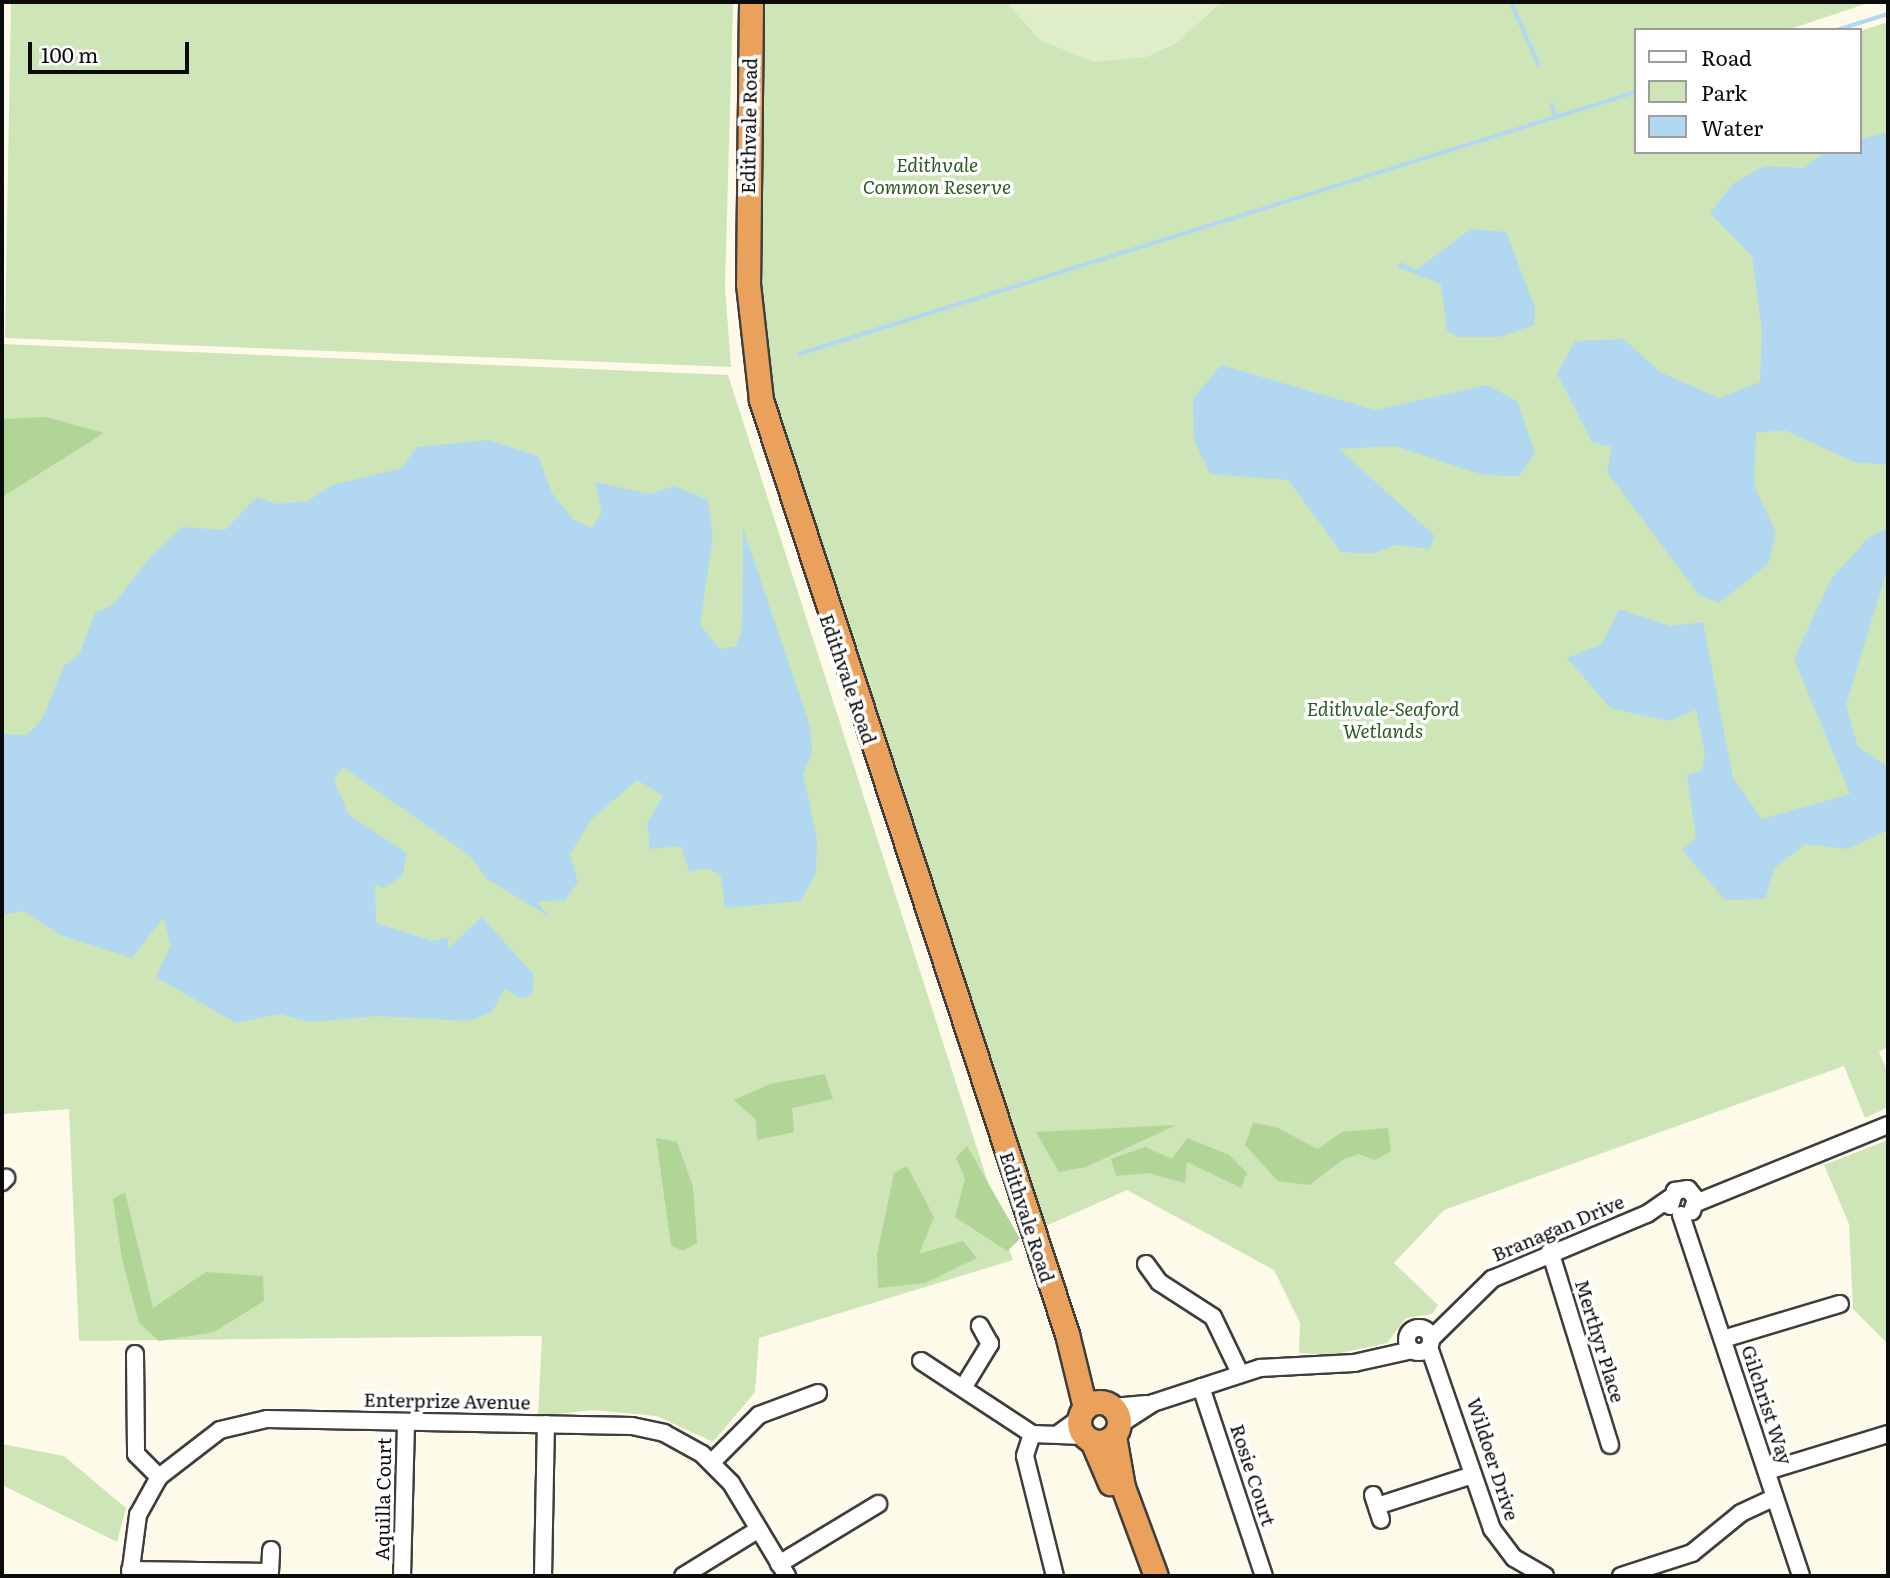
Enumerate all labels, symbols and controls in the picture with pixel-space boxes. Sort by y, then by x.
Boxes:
scale bar [32,28,192,72]
legend [1634,28,1862,154]
text: 100 m [41,38,98,69]
text: Road [1701,41,1752,72]
street label: Edithvale Road [736,58,762,194]
text: Park [1701,76,1747,107]
text: Water [1701,111,1763,142]
park label: Edithvale Common Reserve [863,154,1011,198]
street label: Edithvale Road [815,611,881,747]
park label: Edithvale-Seaford Wetlands [1306,698,1460,742]
street label: Edithvale Road [995,1149,1059,1285]
street label: Branagan Drive [1489,1190,1627,1266]
street label: Merthyr Place [1570,1277,1630,1405]
street label: Gilchrist Way [1737,1342,1797,1468]
street label: Enterprize Avenue [363,1388,531,1414]
street label: Wildoer Drive [1462,1395,1524,1523]
street label: Rosie Court [1226,1421,1280,1529]
street label: Aquilla Court [371,1437,395,1561]

